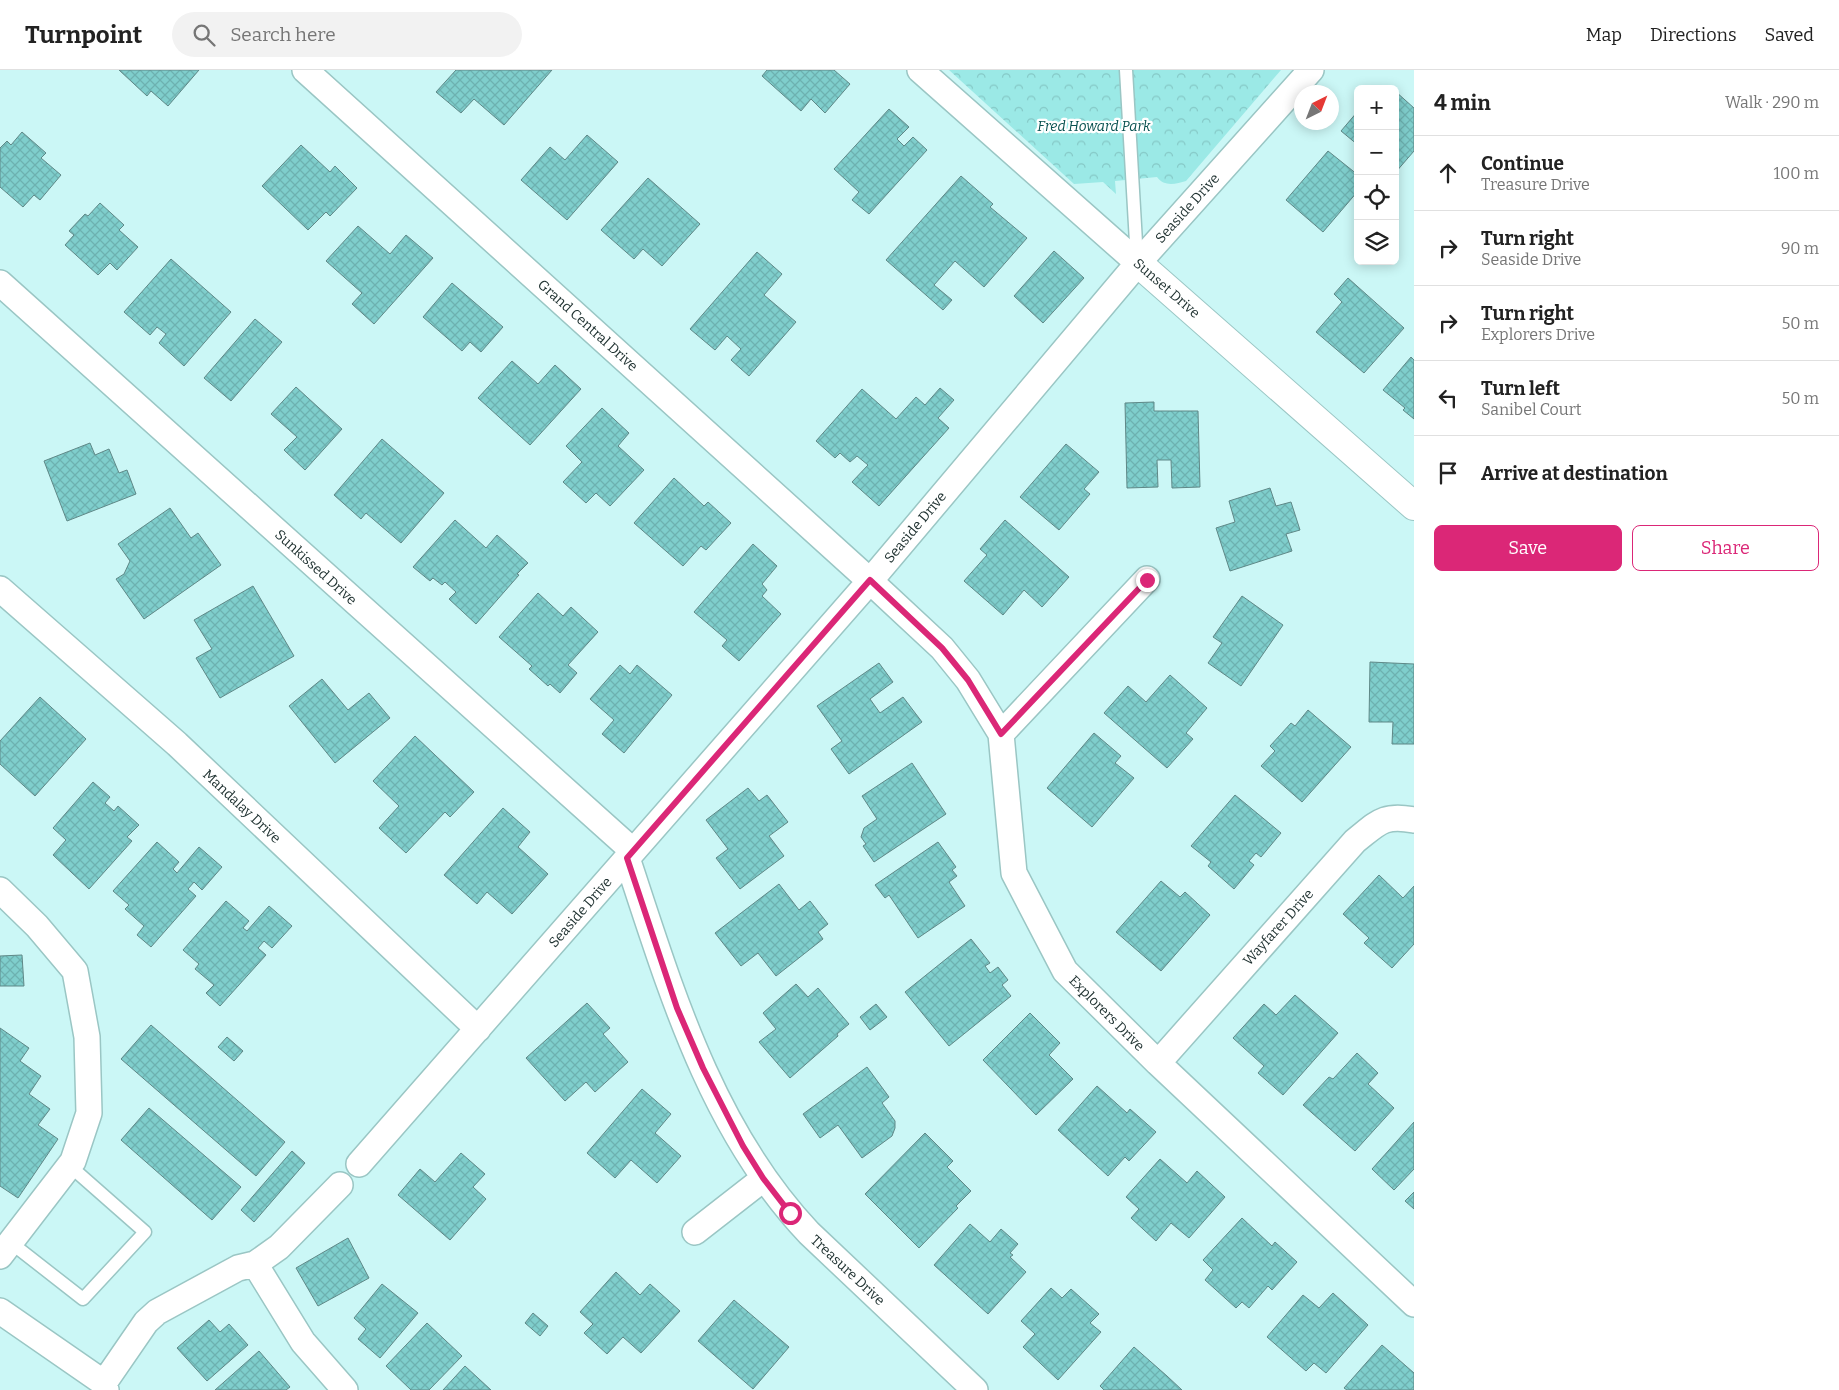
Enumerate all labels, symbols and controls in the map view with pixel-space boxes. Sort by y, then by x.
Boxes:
search box [172,12,522,57]
text: Turnpoint [25,21,142,49]
icon: search [190,21,218,49]
text: Search here [230,23,336,46]
text: Map [1586,24,1622,46]
text: Directions [1650,24,1737,46]
text: Saved [1765,24,1814,46]
north arrow [1294,85,1339,130]
map controls [1354,85,1399,265]
button: + [1354,85,1399,130]
text: 4 min [1434,90,1491,116]
text: Walk · 290 m [1725,93,1819,112]
park label: Fred Howard Park [1037,118,1151,135]
button: − [1354,130,1399,175]
text: Continue [1481,152,1564,175]
icon: ahead [1434,159,1462,187]
text: 100 m [1774,164,1819,183]
street label: Seaside Drive [1152,170,1223,247]
button: locate [1354,175,1399,220]
text: Treasure Drive [1481,175,1590,194]
button: layers [1354,220,1399,265]
text: Turn right [1481,227,1574,250]
icon: right [1434,234,1462,262]
text: 90 m [1781,239,1819,258]
text: Seaside Drive [1481,250,1581,269]
street label: Sunset Drive [1130,255,1203,322]
street label: Grand Central Drive [534,276,641,375]
text: Turn right [1481,302,1574,325]
icon: right [1434,309,1462,337]
text: 50 m [1782,314,1819,333]
text: Explorers Drive [1481,325,1595,344]
text: Turn left [1481,377,1560,400]
icon: left [1434,384,1462,412]
text: 50 m [1782,389,1819,408]
text: Sanibel Court [1481,400,1582,419]
icon: arrive [1434,459,1462,487]
text: Arrive at destination [1481,462,1668,485]
street label: Seaside Drive [881,488,950,566]
button: Save [1434,525,1622,571]
button: Share [1632,525,1819,571]
street label: Sunkissed Drive [271,526,360,609]
route end [1136,569,1159,592]
street label: Mandalay Drive [199,766,284,847]
street label: Seaside Drive [545,874,616,951]
street label: Wayfarer Drive [1240,886,1317,969]
street label: Explorers Drive [1065,972,1148,1055]
route start [779,1202,802,1225]
street label: Treasure Drive [807,1232,888,1309]

